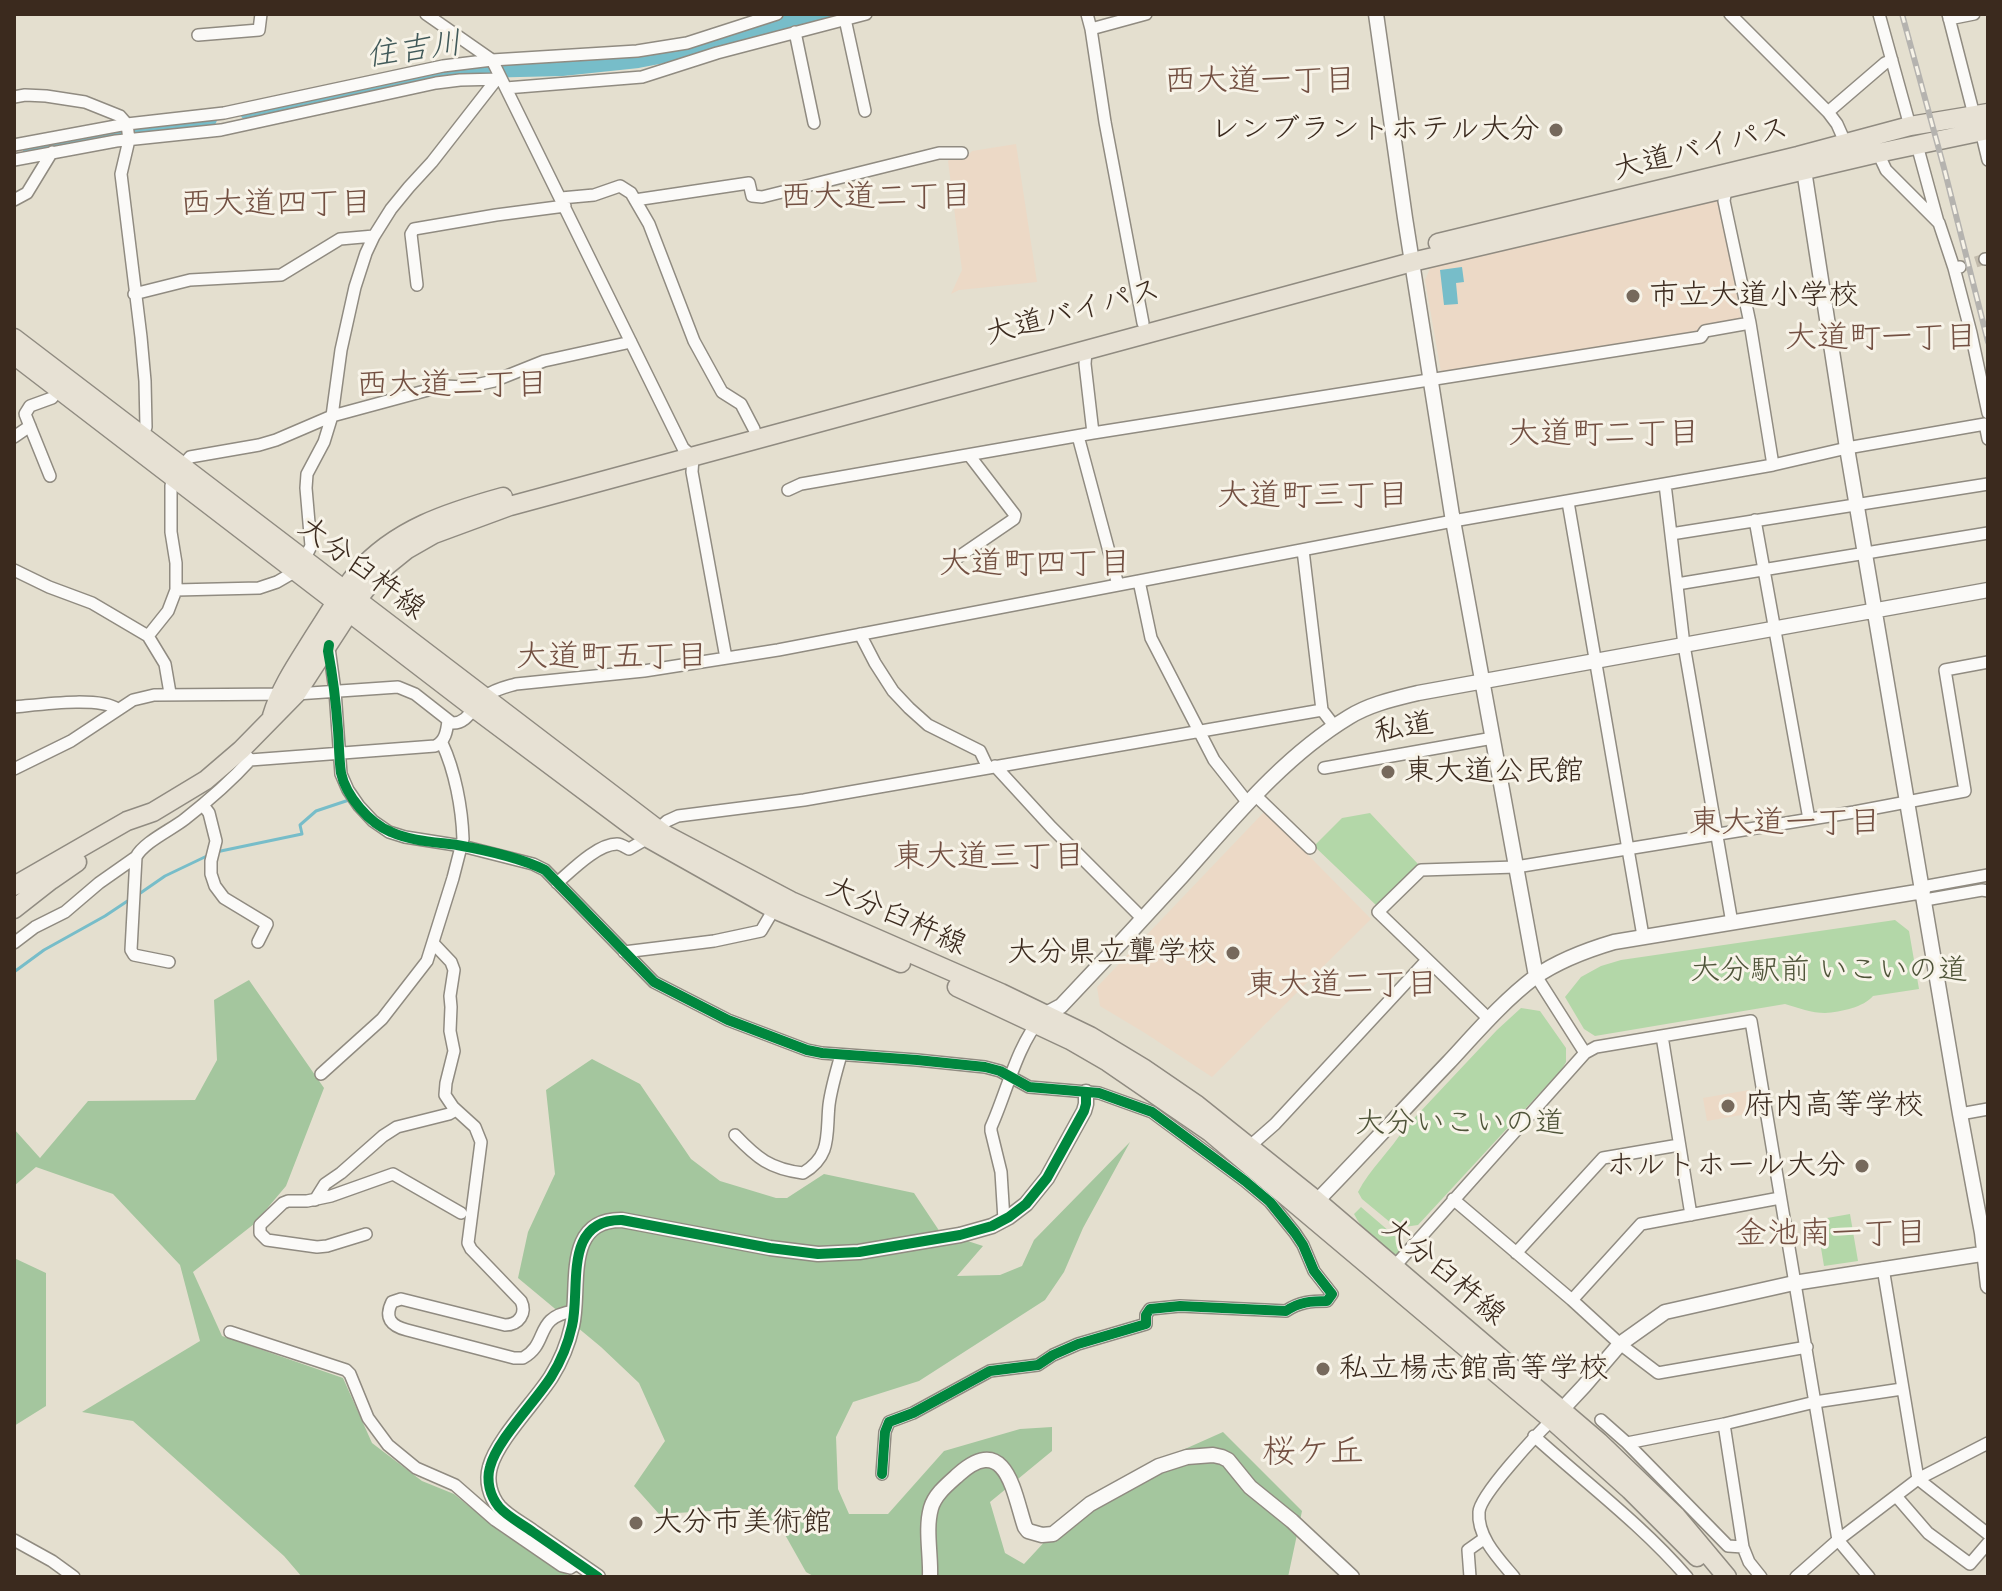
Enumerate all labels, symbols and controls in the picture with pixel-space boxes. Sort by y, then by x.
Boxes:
water label: 住吉川 [364,25,464,77]
district label: 西大道一丁目 [1164,63,1356,101]
street label: 大道バイパス [1609,111,1793,189]
place label: レンブラントホテル大分 [1210,112,1540,148]
marker: レンブラントホテル大分 [1547,121,1565,139]
district label: 西大道二丁目 [780,179,972,217]
district label: 西大道四丁目 [180,186,372,224]
street label: 大道バイパス [981,272,1165,354]
place label: 市立大道小学校 [1649,278,1859,314]
marker: 市立大道小学校 [1624,287,1642,305]
district label: 大道町一丁目 [1785,320,1977,358]
district label: 西大道三丁目 [356,367,548,405]
district label: 大道町二丁目 [1508,416,1700,454]
district label: 大道町三丁目 [1217,478,1409,516]
street label: 大分臼杵線 [290,509,432,629]
district label: 大道町四丁目 [939,546,1131,584]
district label: 大道町五丁目 [516,639,708,677]
street label: 私道 [1371,706,1437,752]
place label: 東大道公民館 [1404,754,1584,790]
marker: 東大道公民館 [1379,763,1397,781]
district label: 東大道一丁目 [1689,805,1881,843]
district label: 東大道三丁目 [893,839,1085,877]
street label: 大分臼杵線 [820,870,972,964]
place label: 大分県立聾学校 [1007,935,1217,971]
marker: 大分県立聾学校 [1224,944,1242,962]
park label: 大分駅前 いこいの道 [1690,953,1968,989]
district label: 東大道二丁目 [1246,967,1438,1005]
place label: 府内高等学校 [1744,1088,1924,1124]
marker: 府内高等学校 [1719,1097,1737,1115]
park label: 大分いこいの道 [1355,1106,1565,1142]
place label: ホルトホール大分 [1606,1148,1846,1184]
marker: ホルトホール大分 [1853,1157,1871,1175]
street label: 大分臼杵線 [1374,1210,1512,1334]
district label: 金池南一丁目 [1735,1216,1927,1254]
place label: 私立楊志館高等学校 [1339,1351,1609,1387]
marker: 私立楊志館高等学校 [1314,1360,1332,1378]
district label: 桜ケ丘 [1262,1433,1364,1473]
place label: 大分市美術館 [652,1505,832,1541]
marker: 大分市美術館 [627,1514,645,1532]

